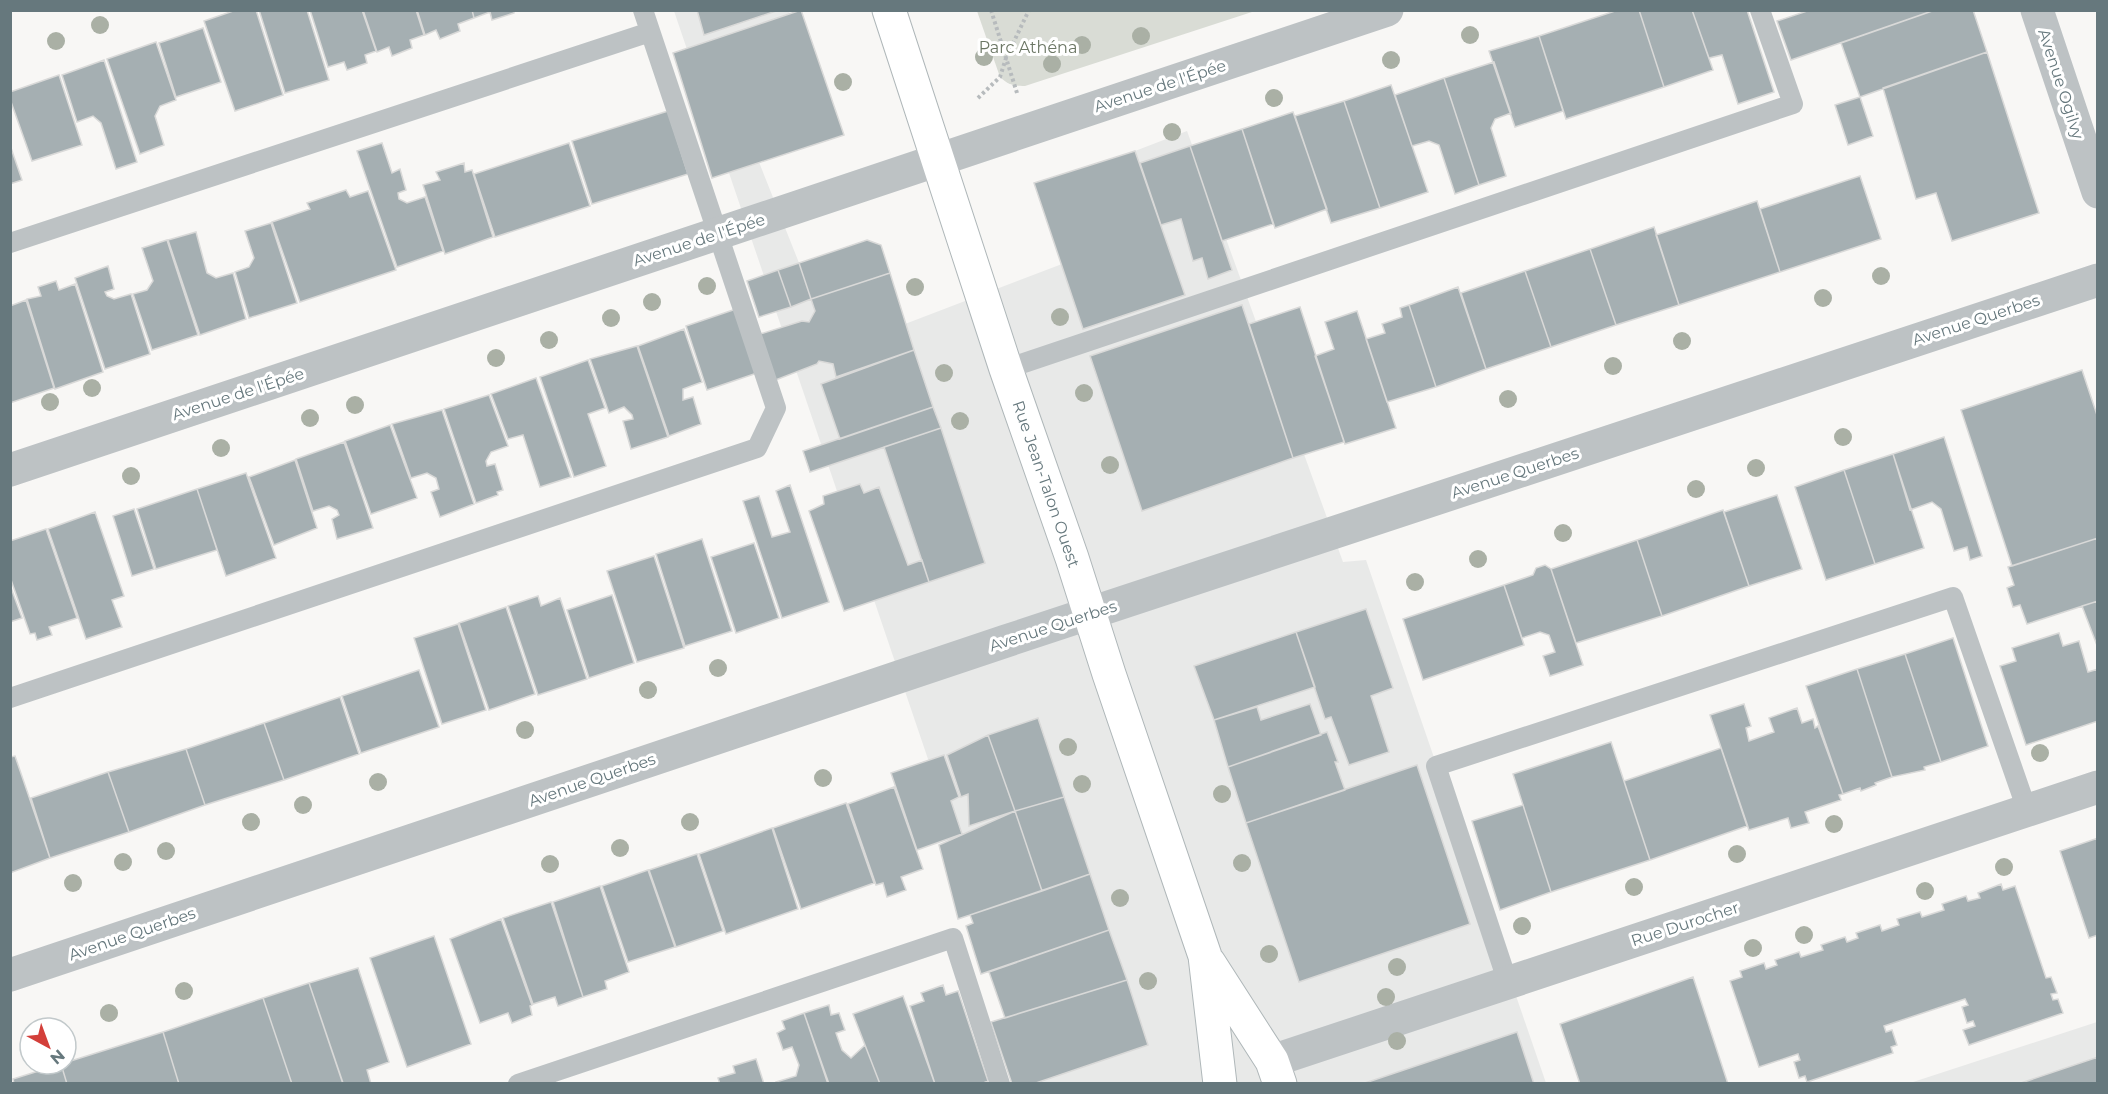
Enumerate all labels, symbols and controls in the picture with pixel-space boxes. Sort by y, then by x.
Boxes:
street label: Avenue Ogilvy [2034,26,2088,142]
park label: Parc Athéna [979,38,1077,57]
street label: Avenue de l'Épée [1092,56,1228,116]
street label: Avenue de l'Épée [631,210,767,270]
street label: Avenue Querbes [1910,290,2042,350]
street label: Avenue de l'Épée [170,364,306,424]
street label: Rue Jean-Talon Ouest [1009,398,1084,570]
street label: Avenue Querbes [1449,443,1581,503]
street label: Avenue Querbes [987,596,1119,656]
street label: Avenue Querbes [526,749,658,811]
street label: Rue Durocher [1629,898,1741,950]
street label: Avenue Querbes [66,903,198,965]
north arrow [18,1016,78,1076]
text: N [46,1046,69,1068]

